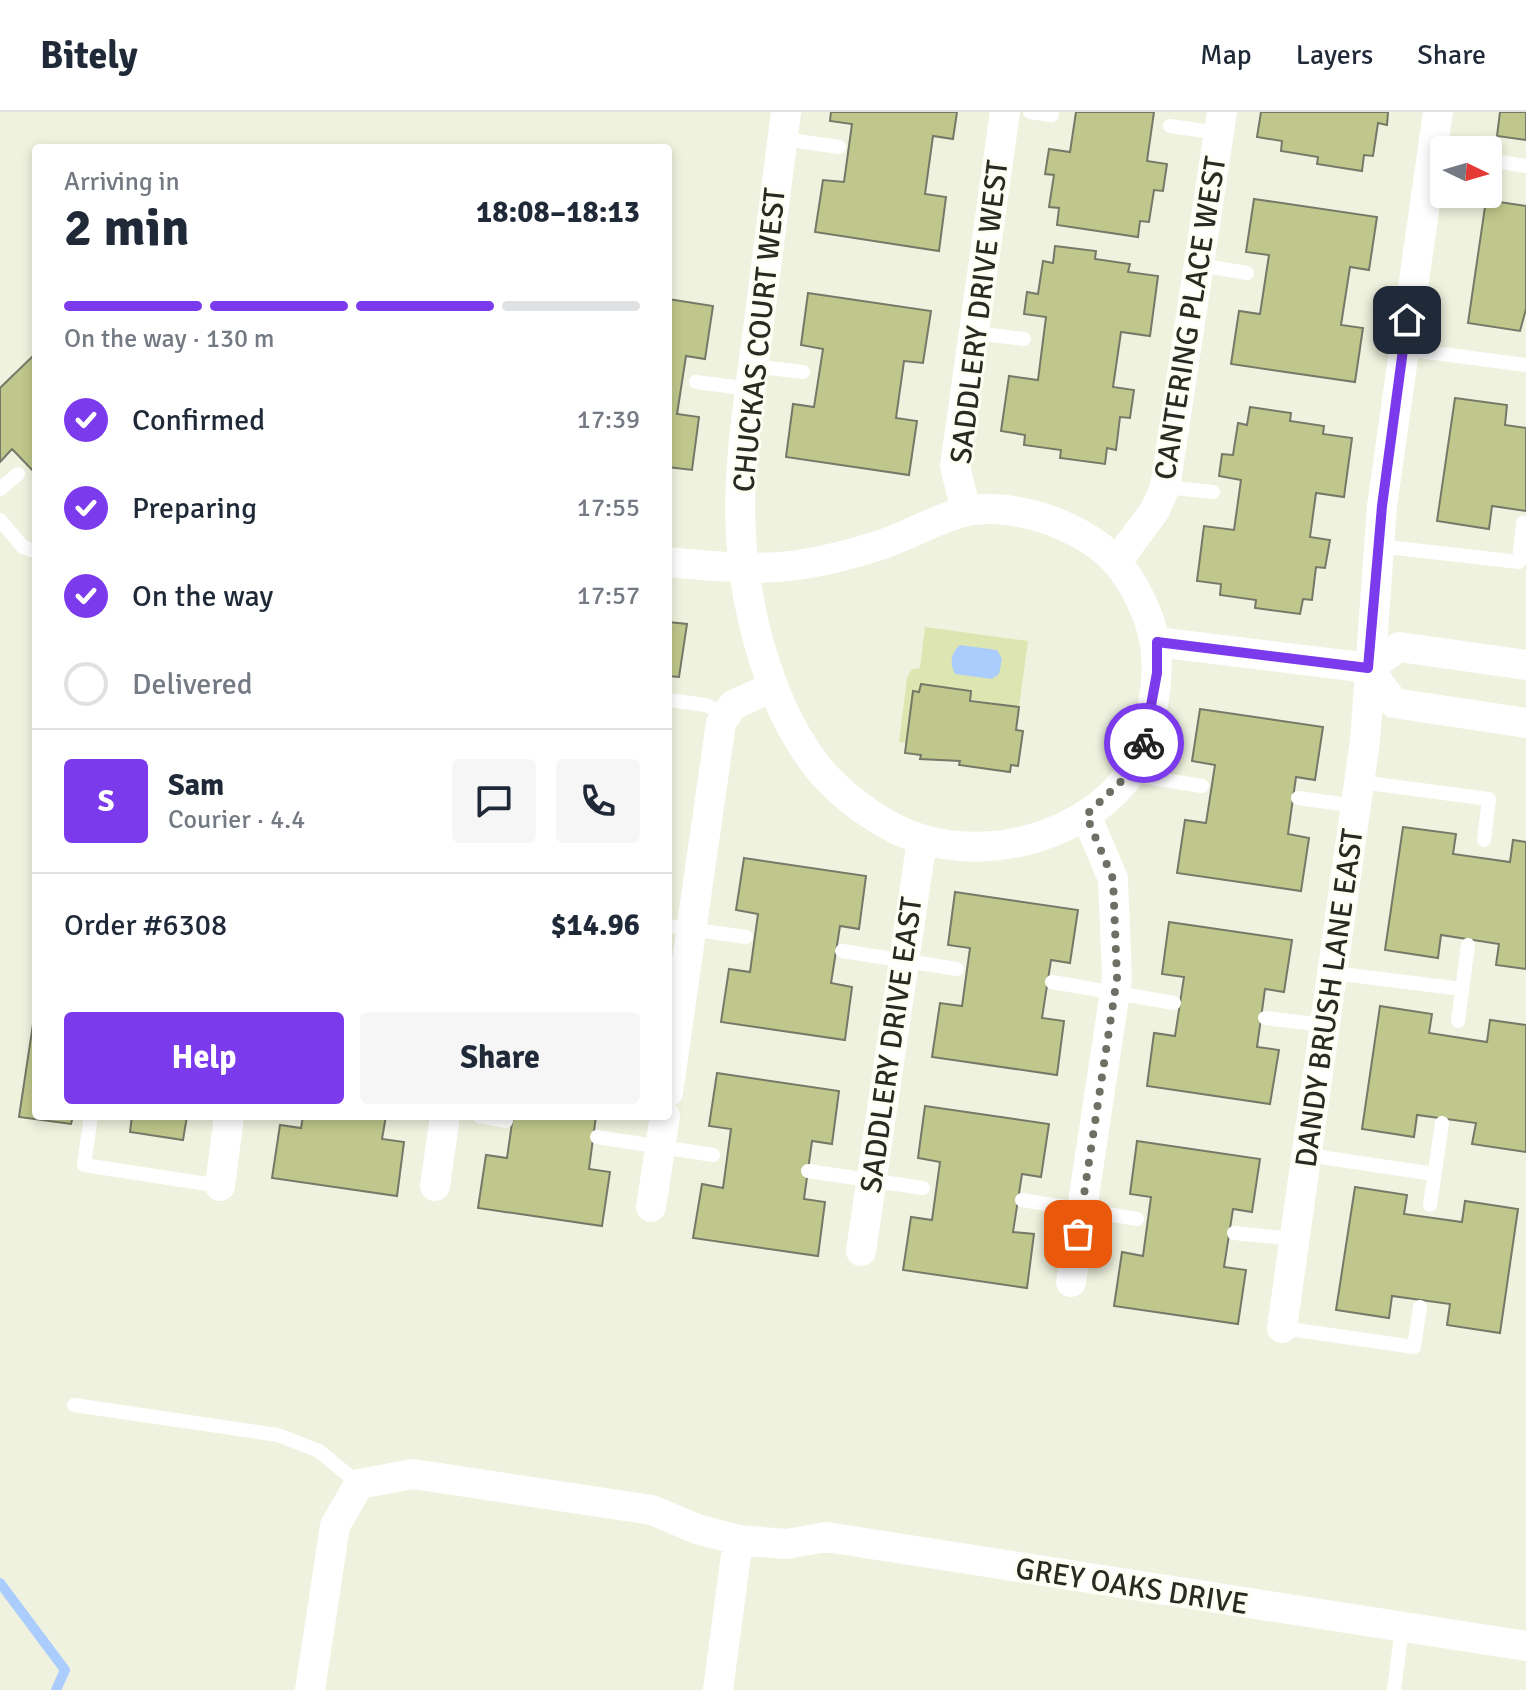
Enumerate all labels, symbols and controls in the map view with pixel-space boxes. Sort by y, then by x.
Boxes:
text: Bitely [40,32,138,79]
text: Map [1200,38,1252,72]
text: Layers [1296,38,1373,72]
text: Share [1417,38,1486,72]
north arrow [1430,136,1502,208]
map controls [1430,136,1502,208]
street label: CANTERING PLACE WEST [1147,154,1234,482]
street label: SADDLERY DRIVE WEST [943,158,1016,466]
text: Arriving in [64,166,180,198]
street label: CHUCKAS COURT WEST [725,186,794,494]
text: 18:08–18:13 [476,194,640,231]
text: 2 min [64,196,190,260]
pin [1373,286,1441,354]
icon: home [1385,298,1429,342]
text: On the way · 130 m [64,323,274,355]
icon: check [64,398,108,442]
text: Confirmed [132,402,265,439]
text: 17:39 [577,404,640,436]
icon: check [64,486,108,530]
text: Preparing [132,490,257,527]
text: 17:55 [577,492,640,524]
icon: check [64,574,108,618]
text: On the way [132,578,273,615]
text: 17:57 [577,580,640,612]
text: Delivered [132,666,253,703]
courier [1104,703,1184,783]
icon: bike [1122,721,1166,765]
button: chat [452,759,536,843]
button: phone [556,759,640,843]
text: Sam [168,767,224,804]
text: S [98,783,114,820]
text: Courier · 4.4 [168,804,305,836]
street label: DANDY BRUSH LANE EAST [1287,826,1372,1170]
street label: SADDLERY DRIVE EAST [852,895,931,1195]
text: Order #6308 [64,907,227,944]
text: $14.96 [550,907,640,944]
button: Help [64,1012,344,1104]
button: Share [360,1012,640,1104]
pin [1044,1200,1112,1268]
icon: bag [1056,1212,1100,1256]
street label: GREY OAKS DRIVE [1013,1550,1251,1623]

